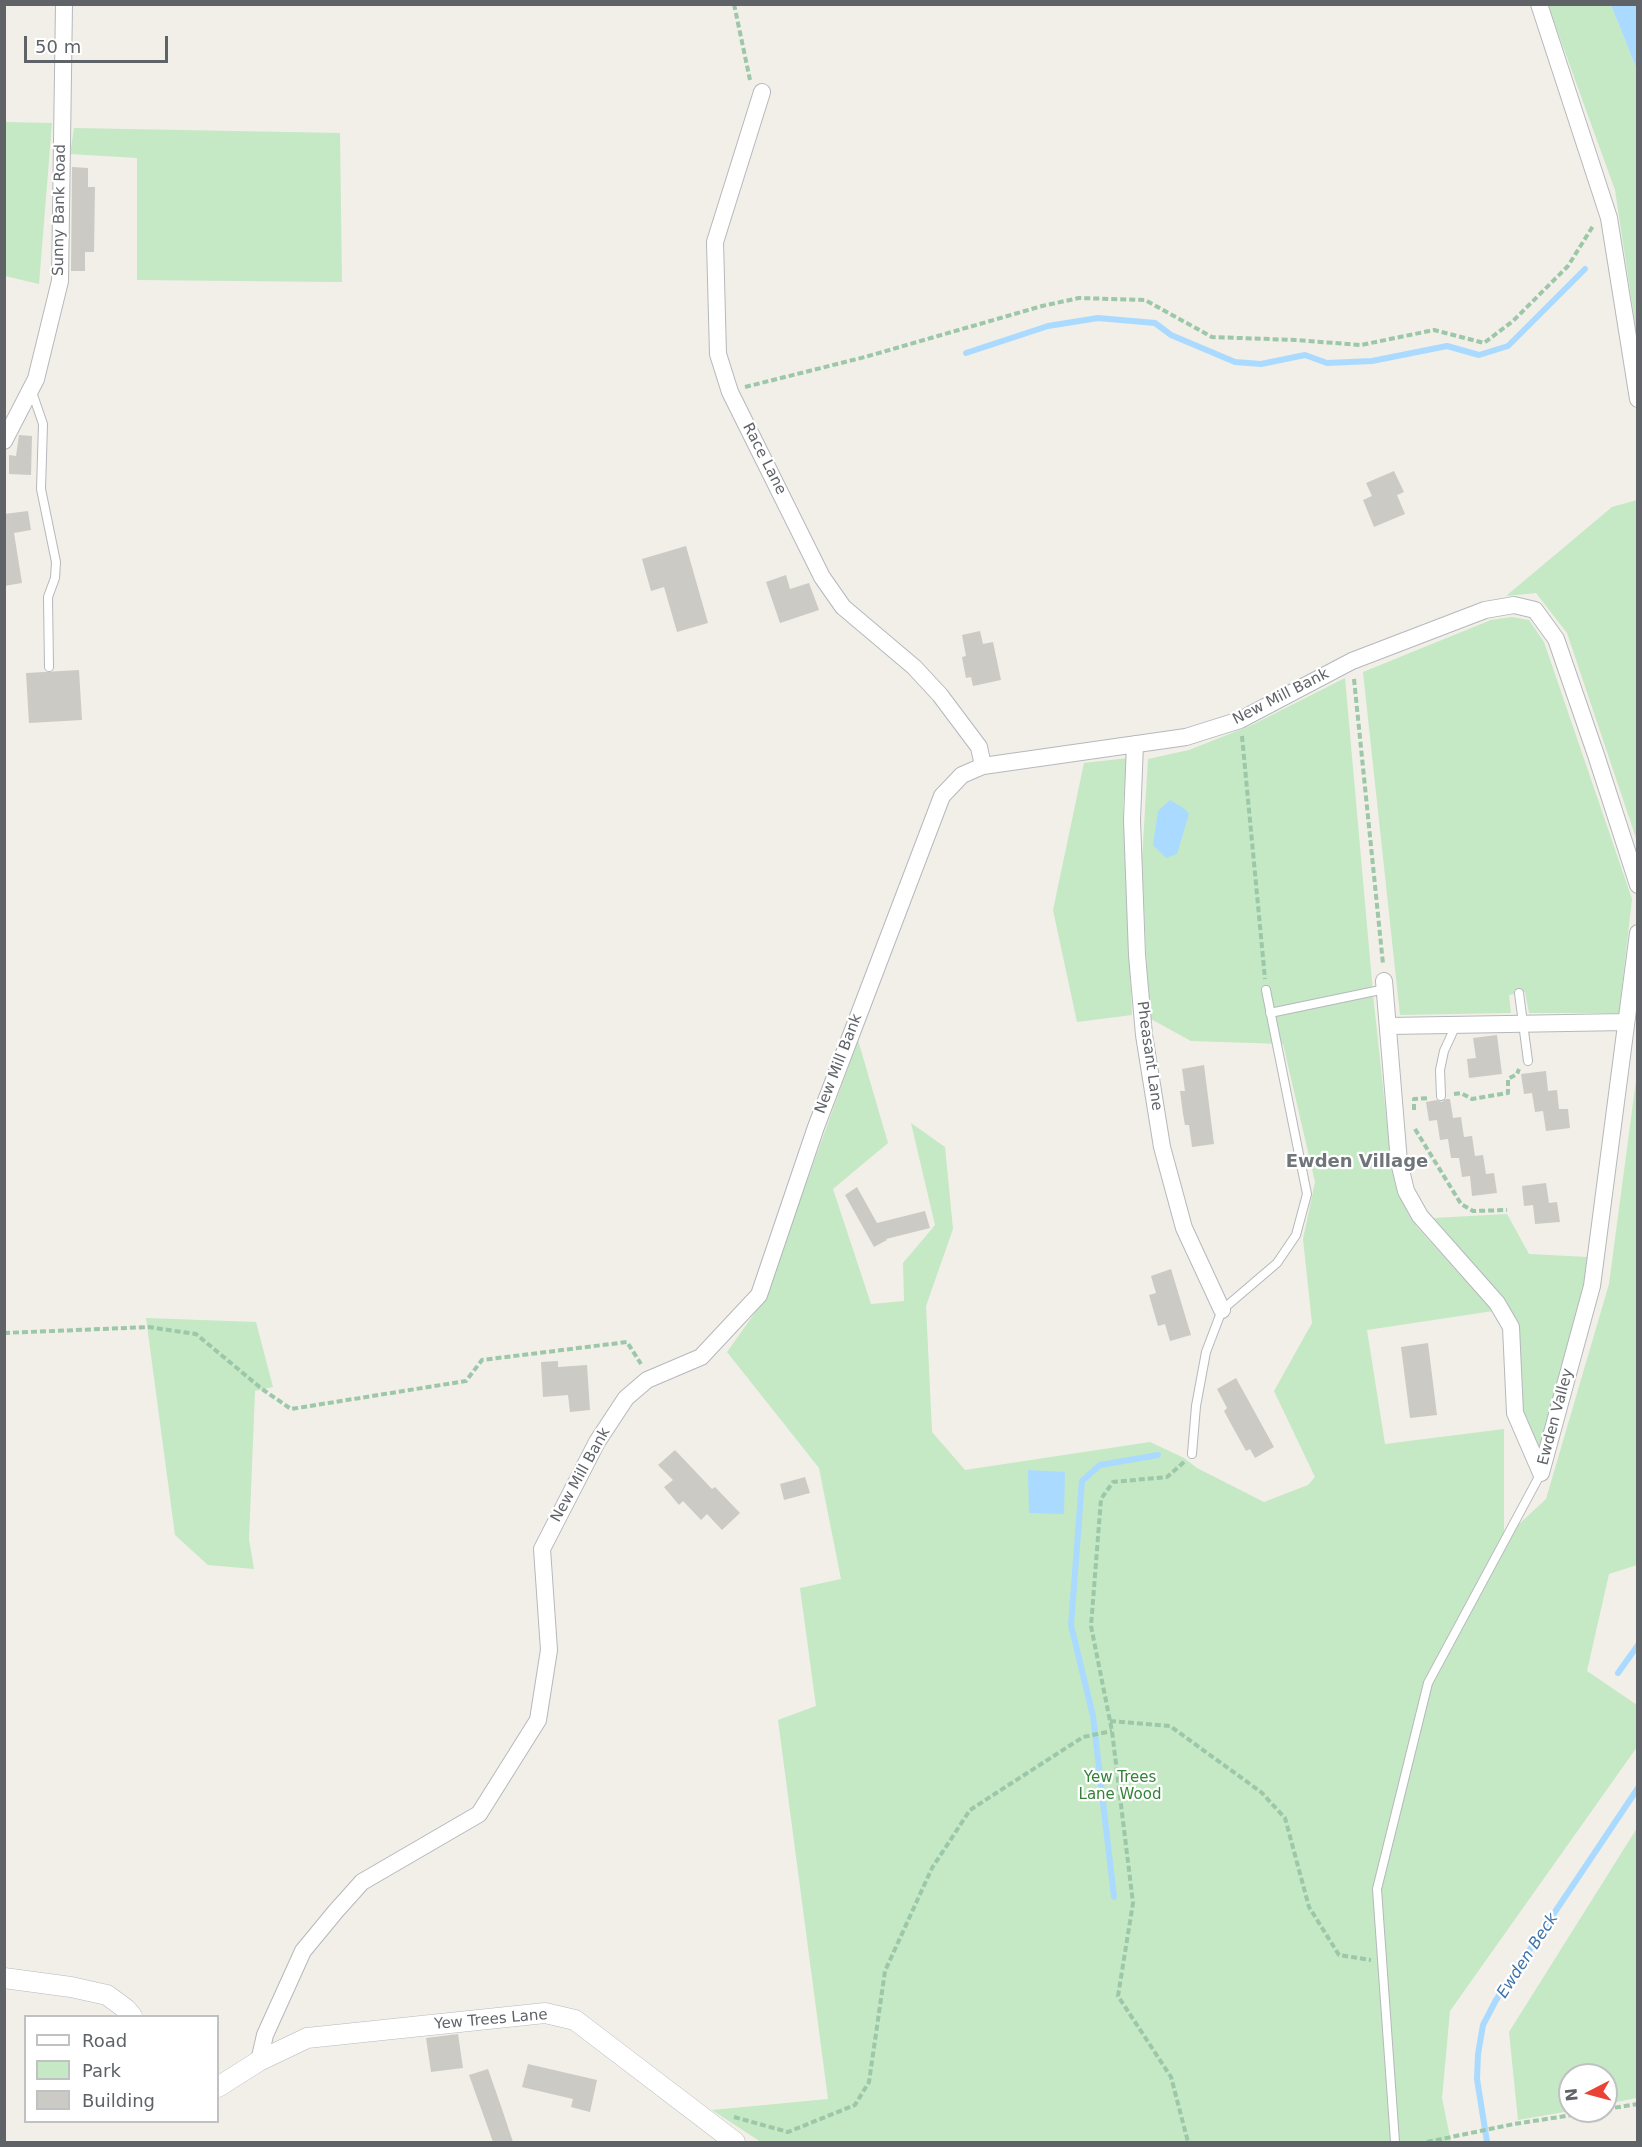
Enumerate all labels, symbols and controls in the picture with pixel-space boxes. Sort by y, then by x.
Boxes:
scale bar [27,24,171,62]
text: 50 m [35,36,81,57]
street label: Sunny Bank Road [50,144,70,276]
street label: Race Lane [738,420,790,498]
street label: New Mill Bank [1230,665,1332,729]
street label: Pheasant Lane [1132,1000,1166,1112]
street label: New Mill Bank [812,1012,866,1116]
district label: Ewden Village [1286,1151,1428,1173]
street label: Ewden Valley [1534,1367,1578,1467]
street label: New Mill Bank [548,1425,614,1525]
park label: Yew Trees Lane Wood [1079,1769,1161,1804]
water label: Ewden Beck [1493,1910,1563,2002]
street label: Yew Trees Lane [434,2006,548,2034]
legend [24,2015,219,2123]
text: Road [82,2030,127,2051]
text: Park [82,2060,121,2081]
north arrow [1558,2063,1618,2123]
text: N [1561,2087,1582,2102]
text: Building [82,2090,155,2111]

